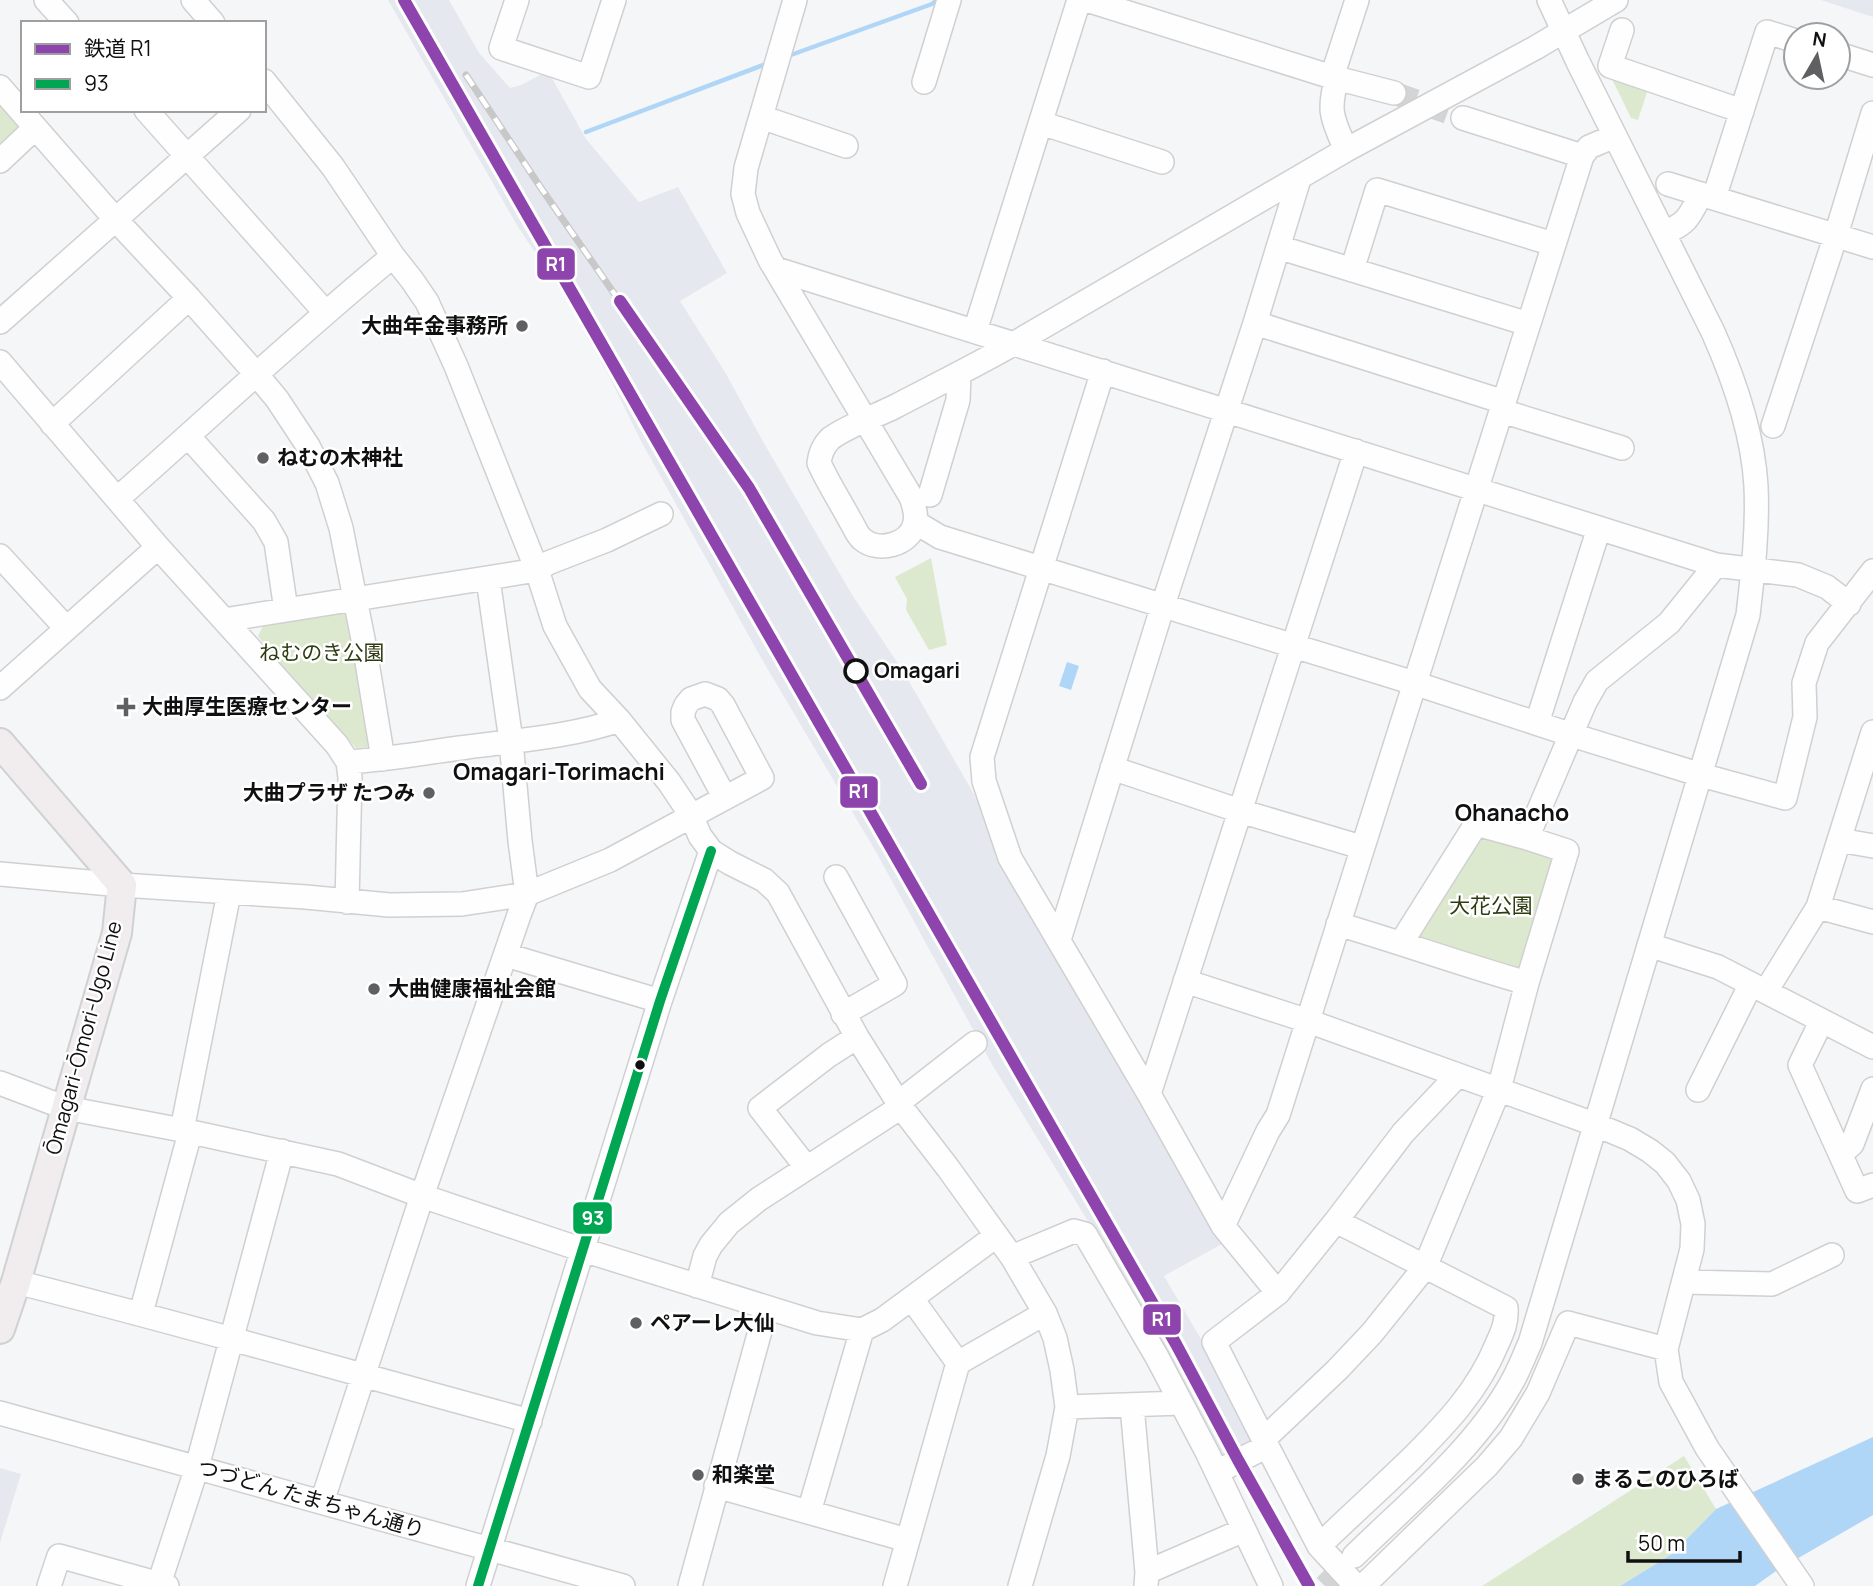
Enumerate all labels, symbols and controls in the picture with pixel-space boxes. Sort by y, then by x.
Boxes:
legend [21,21,266,112]
north arrow [1782,21,1852,91]
text: N [1811,25,1828,53]
text: 鉄道 R1 [84,34,152,62]
text: 93 [84,69,109,97]
line badge: R1 [536,247,576,281]
text: R1 [546,251,566,277]
place label: 大曲年金事務所 [361,311,508,339]
marker: 大曲年金事務所 [514,318,530,334]
place label: ねむの木神社 [277,443,403,471]
marker: ねむの木神社 [255,450,271,466]
park label: ねむのき公園 [259,638,385,666]
place label: Omagari [874,656,960,684]
marker: Omagari [844,659,868,683]
place label: 大曲厚生医療センター [142,692,352,720]
marker: 大曲厚生医療センター [116,697,136,717]
district label: Omagari-Torimachi [453,755,665,787]
line badge: R1 [839,775,879,809]
place label: 大曲プラザ たつみ [243,778,415,806]
text: R1 [849,778,869,804]
marker: 大曲プラザ たつみ [421,785,437,801]
district label: Ohanacho [1455,796,1569,828]
park label: 大花公園 [1449,891,1533,919]
street label: Ōmagari-Ōmori-Ugo Line [38,918,128,1158]
place label: 大曲健康福祉会館 [388,974,556,1002]
marker: 大曲健康福祉会館 [366,981,382,997]
unlabelled marker [633,1058,647,1072]
line badge: 93 [572,1201,613,1235]
text: 93 [582,1205,604,1231]
line badge: R1 [1142,1303,1182,1336]
text: R1 [1152,1306,1172,1332]
place label: ペアーレ大仙 [650,1308,775,1336]
marker: ペアーレ大仙 [628,1315,644,1331]
street label: つづどん たまちゃん通り [195,1452,428,1544]
place label: 和楽堂 [712,1460,775,1488]
place label: まるこのひろば [1592,1464,1739,1492]
marker: 和楽堂 [690,1467,706,1483]
marker: まるこのひろば [1570,1471,1586,1487]
scale bar [1628,1520,1740,1564]
text: 50 m [1638,1529,1685,1557]

